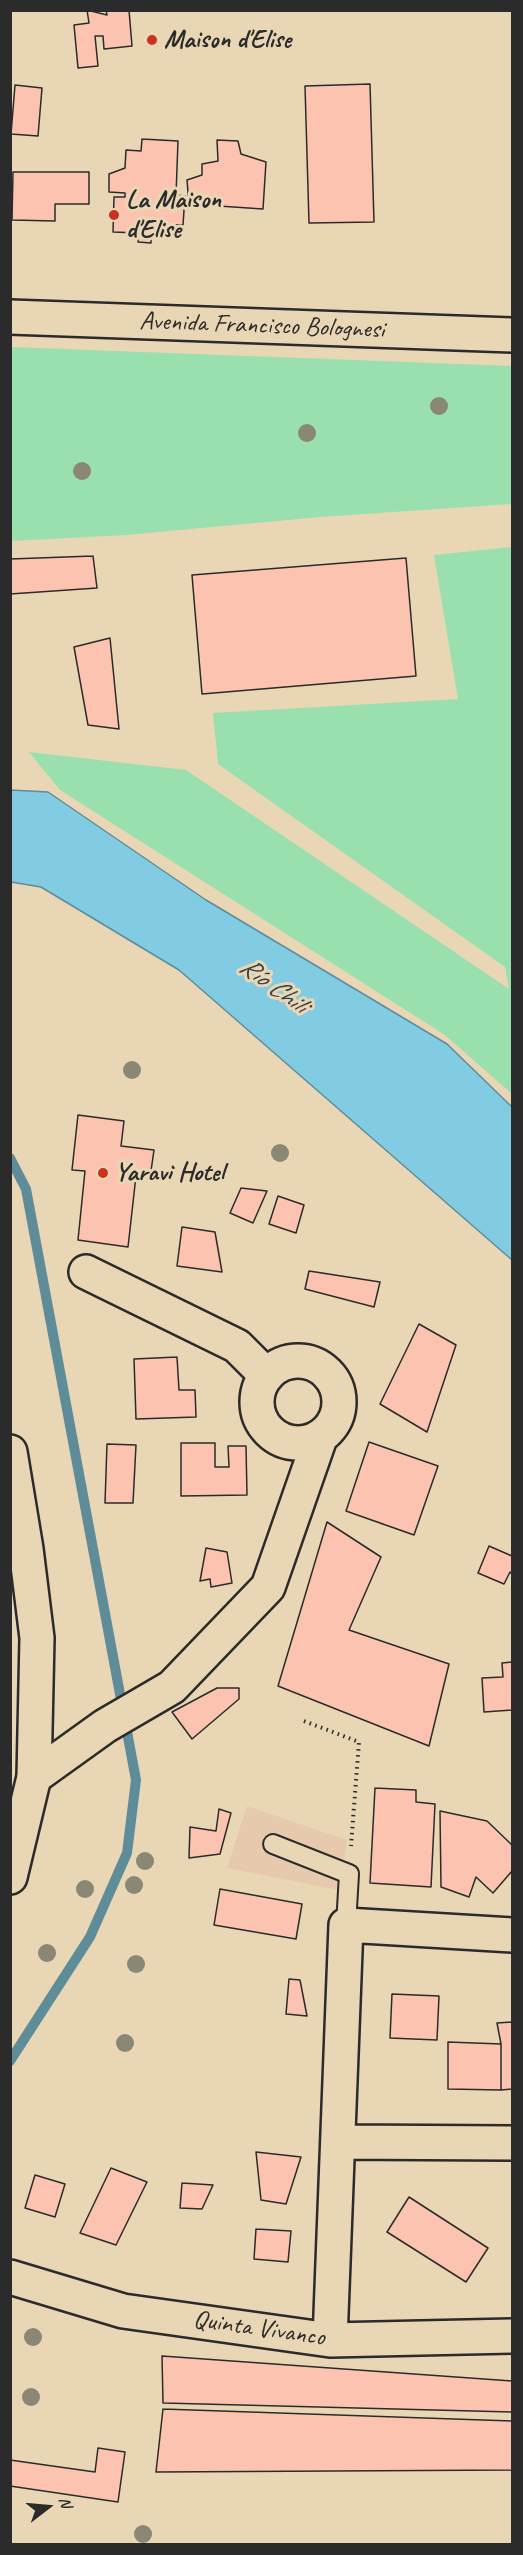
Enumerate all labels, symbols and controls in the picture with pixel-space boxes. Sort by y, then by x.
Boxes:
place label: Maison d'Elise [164,24,291,56]
marker: Maison d'Elise [145,33,159,47]
place label: La Maison d'Elise [126,184,221,246]
marker: La Maison d'Elise [107,208,121,222]
street label: Avenida Francisco Bolognesi [139,306,385,346]
water label: Río Chili [233,951,313,1021]
place label: Yaravi Hotel [115,1157,224,1189]
marker: Yaravi Hotel [96,1166,110,1180]
street label: Quinta Vivanco [191,2304,327,2354]
north arrow [18,2477,78,2537]
text: N [54,2495,76,2510]

